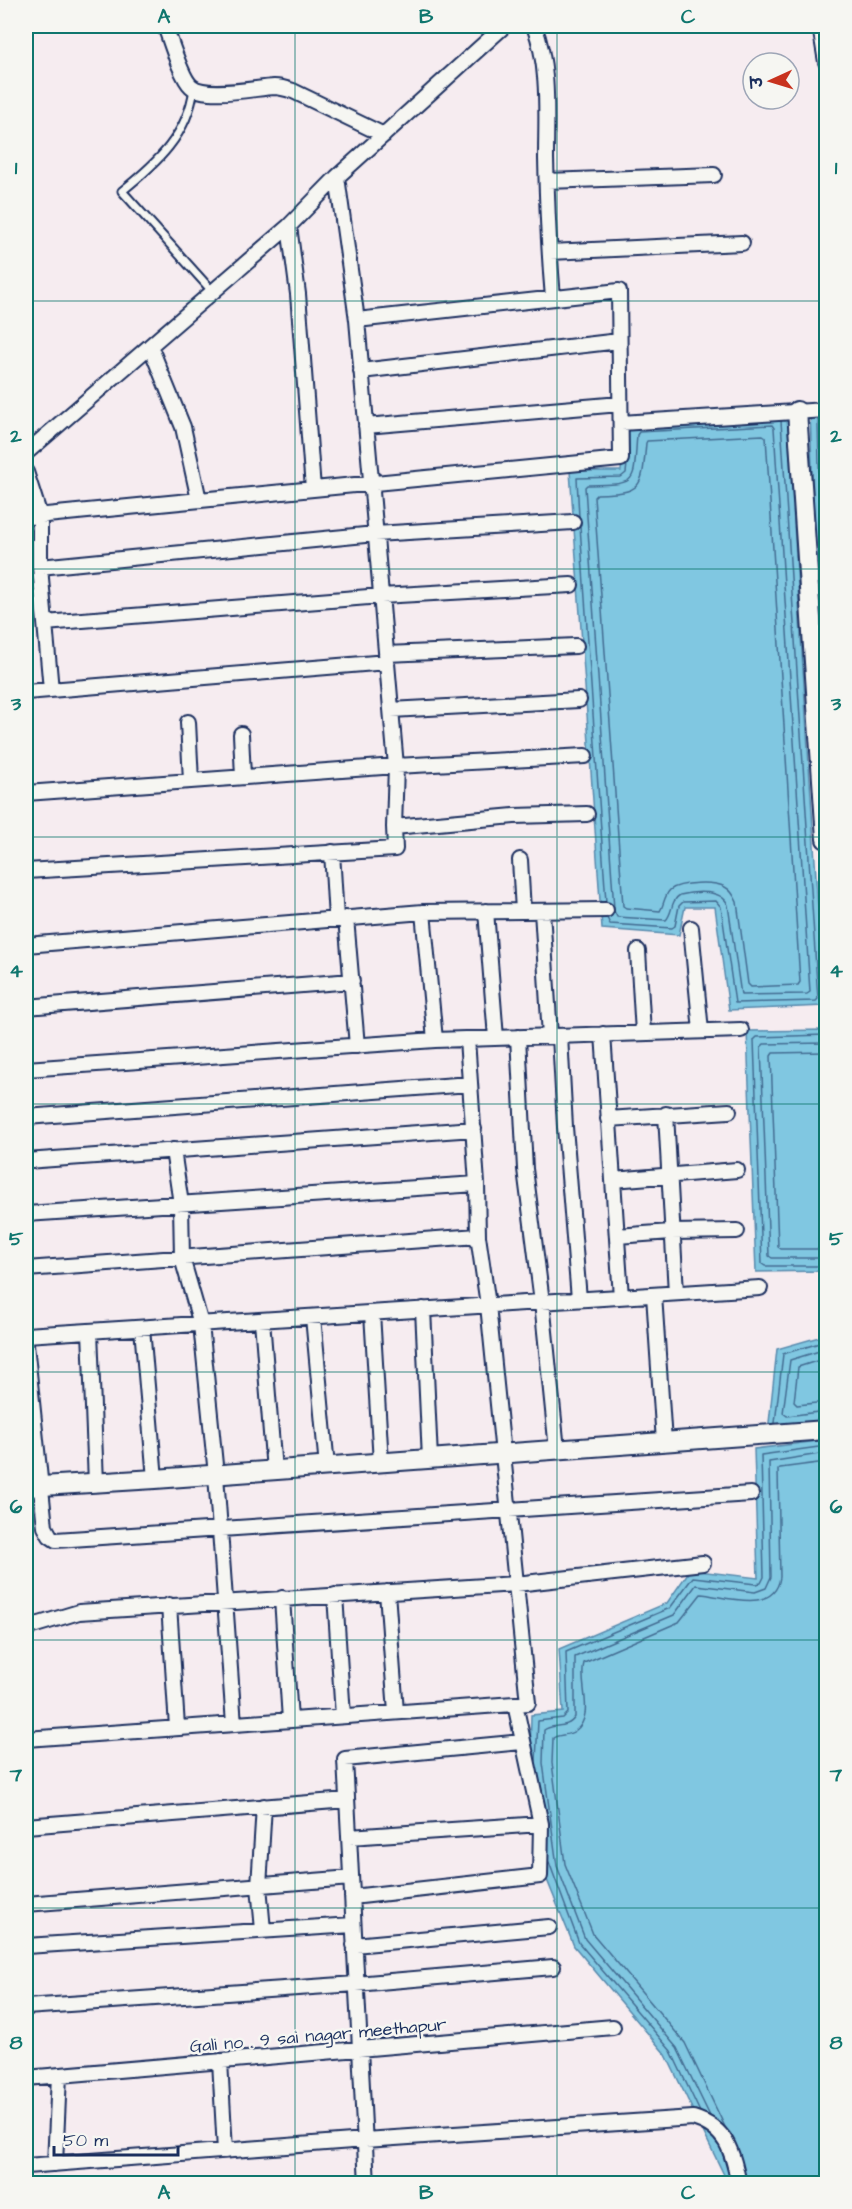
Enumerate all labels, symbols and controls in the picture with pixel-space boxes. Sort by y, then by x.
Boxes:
text: A [158,3,171,31]
text: B [419,3,434,31]
text: C [681,3,696,31]
north arrow [741,51,801,111]
text: उ [746,75,769,90]
text: 1 [15,154,18,182]
text: 1 [835,154,838,182]
text: 2 [9,422,22,450]
text: 2 [829,422,842,450]
text: 3 [10,690,22,718]
text: 3 [830,690,842,718]
text: 4 [9,957,23,985]
text: 4 [829,957,843,985]
text: 5 [9,1225,24,1253]
text: 5 [829,1225,844,1253]
text: 6 [10,1493,23,1521]
text: 6 [830,1493,843,1521]
text: 7 [9,1761,23,1789]
text: 7 [829,1761,843,1789]
street label: Gali no . 9 sai nagar meethapur [189,2012,448,2060]
text: 8 [10,2029,23,2057]
text: 8 [830,2029,843,2057]
scale bar [54,2119,178,2157]
text: 50 m [63,2128,108,2153]
text: A [158,2179,171,2207]
text: B [419,2179,434,2207]
text: C [681,2179,696,2207]

